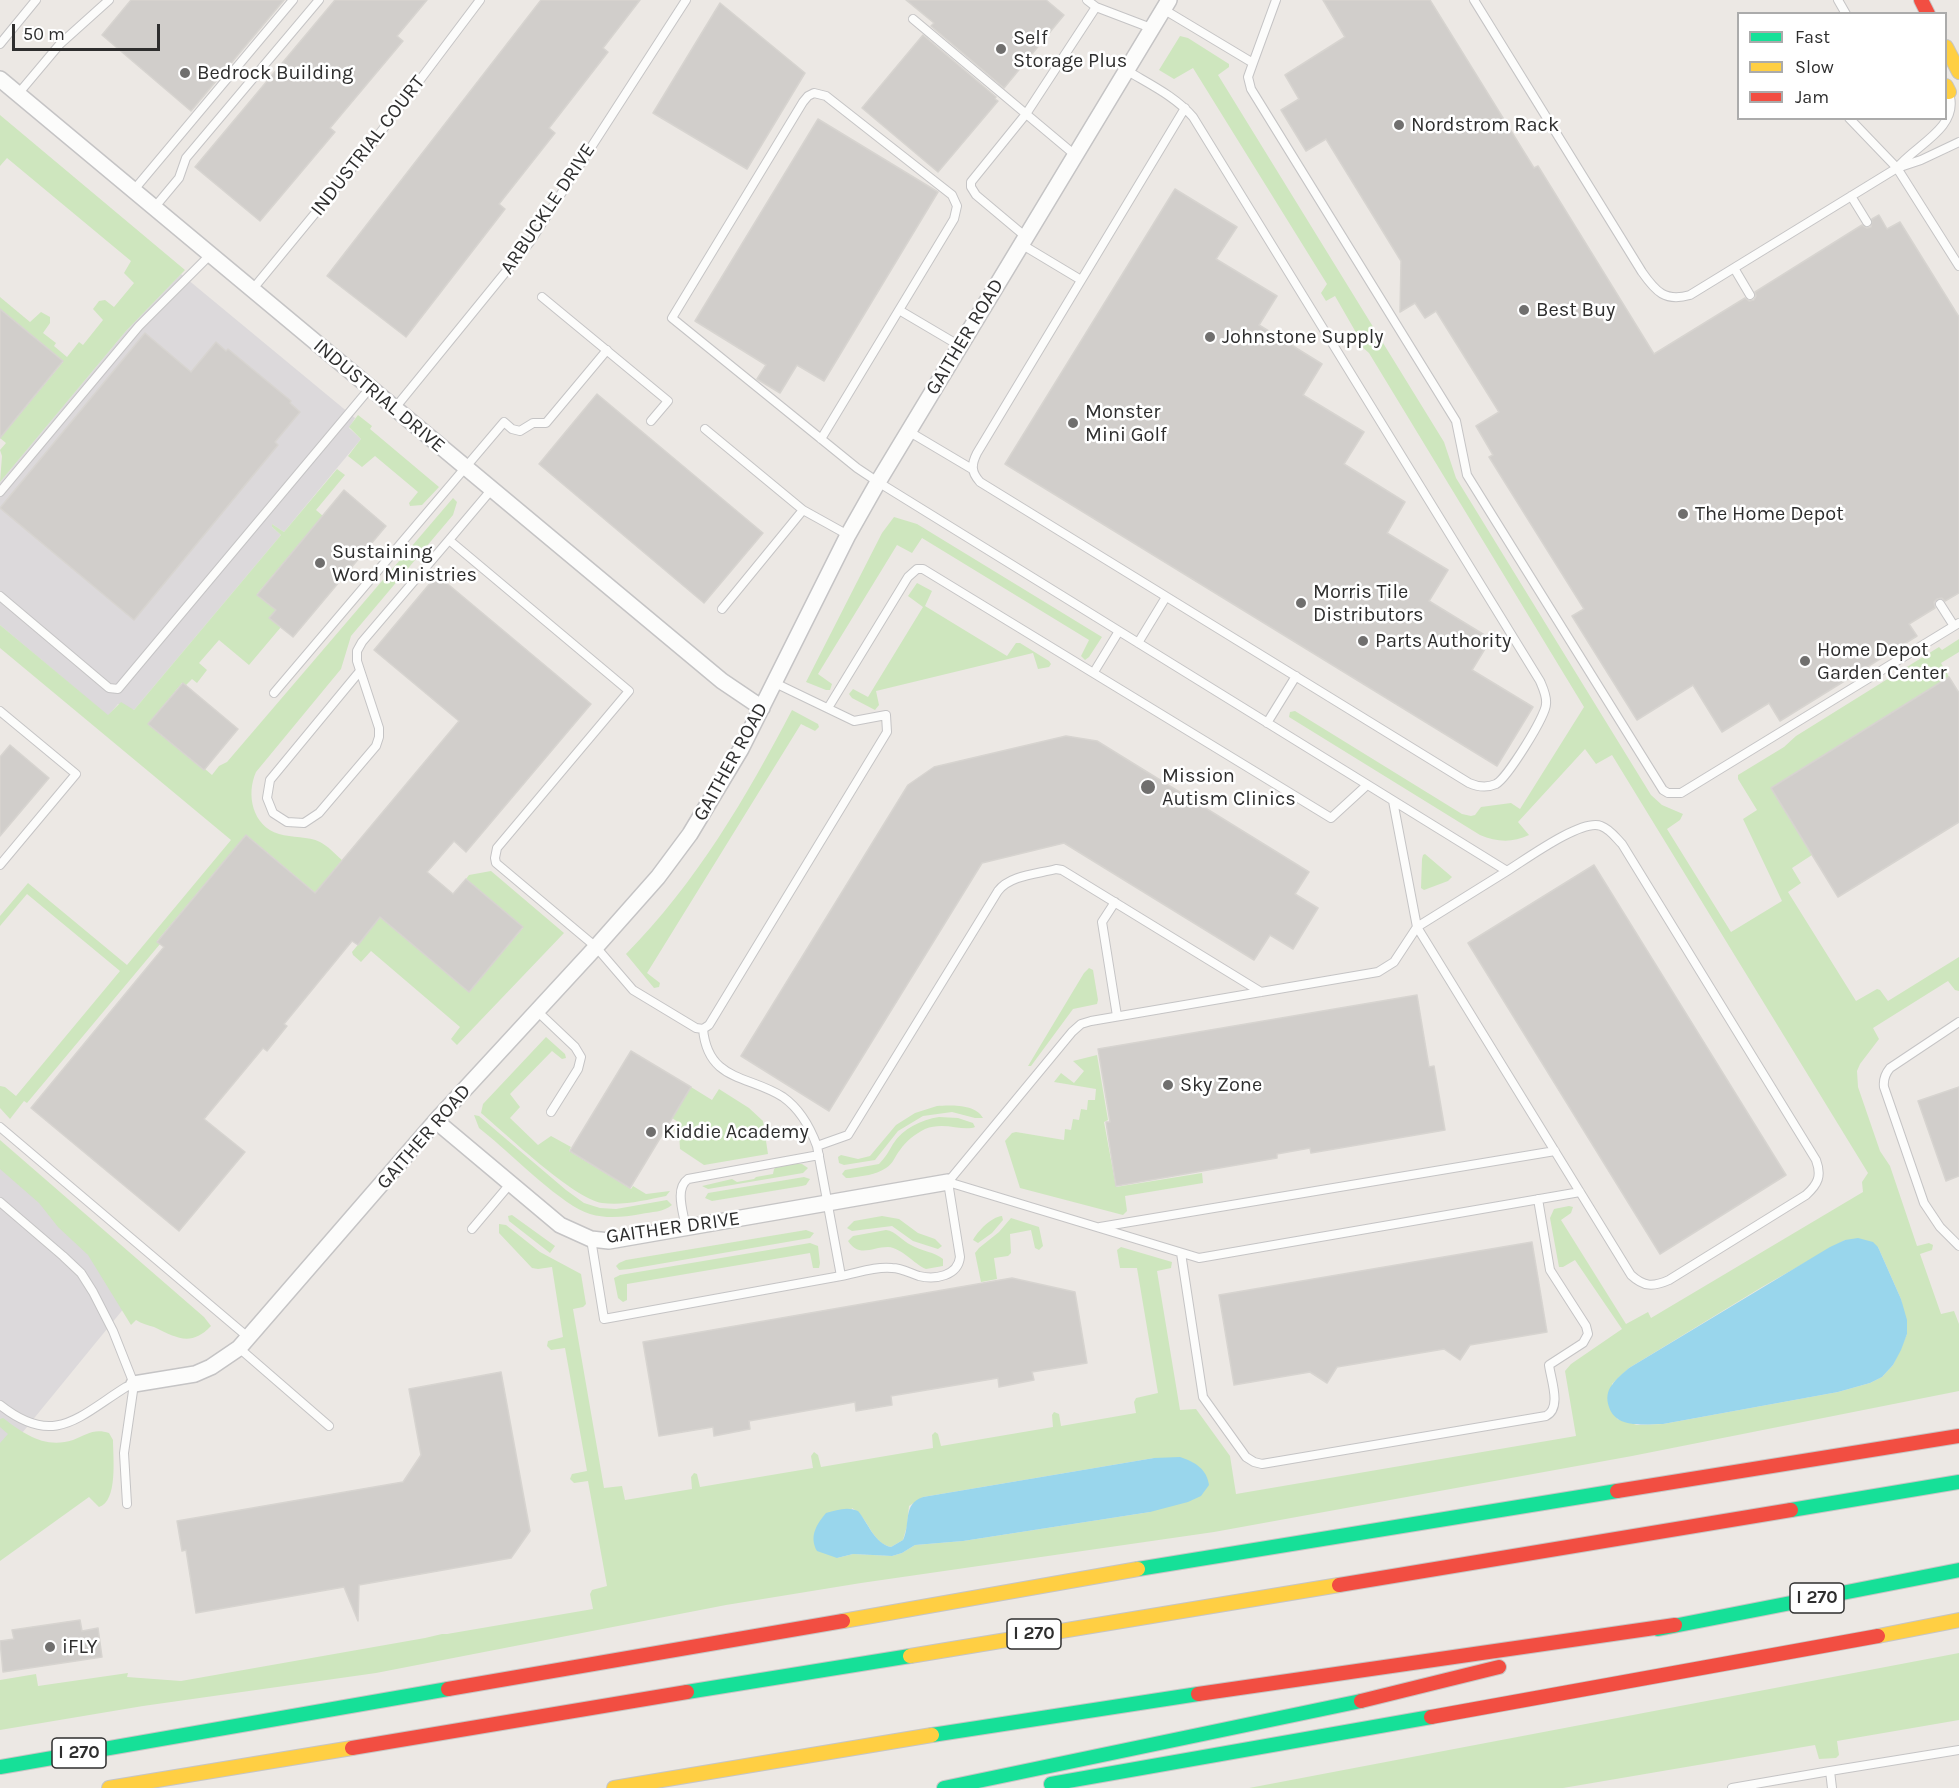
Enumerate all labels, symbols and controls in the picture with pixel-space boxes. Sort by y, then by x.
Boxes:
scale bar [15,12,164,50]
legend [1737,12,1947,120]
text: 50 m [23,23,65,45]
place label: Self Storage Plus [1013,26,1127,73]
text: Fast [1795,26,1830,48]
marker: Self Storage Plus [994,42,1008,56]
text: Slow [1795,56,1834,78]
place label: Bedrock Building [197,61,353,85]
marker: Bedrock Building [178,66,192,80]
street label: INDUSTRIAL COURT [306,71,430,221]
text: Jam [1795,86,1829,108]
place label: Nordstrom Rack [1411,113,1559,137]
marker: Nordstrom Rack [1392,118,1406,132]
street label: ARBUCKLE DRIVE [495,139,601,279]
street label: GAITHER ROAD [921,274,1009,400]
place label: Best Buy [1536,298,1615,322]
marker: Best Buy [1517,303,1531,317]
place label: Johnstone Supply [1222,325,1384,349]
marker: Johnstone Supply [1203,330,1217,344]
street label: INDUSTRIAL DRIVE [308,334,450,458]
place label: Monster Mini Golf [1085,400,1167,447]
marker: Monster Mini Golf [1066,416,1080,430]
place label: The Home Depot [1695,502,1844,526]
marker: The Home Depot [1676,507,1690,521]
place label: Sustaining Word Ministries [332,540,477,587]
marker: Sustaining Word Ministries [313,556,327,570]
place label: Morris Tile Distributors [1313,580,1424,627]
marker: Morris Tile Distributors [1294,596,1308,610]
place label: Parts Authority [1375,629,1511,653]
marker: Parts Authority [1356,634,1370,648]
place label: Home Depot Garden Center [1817,638,1947,685]
marker: Home Depot Garden Center [1798,654,1812,668]
street label: GAITHER ROAD [689,699,773,825]
place label: Mission Autism Clinics [1162,764,1296,811]
marker: Mission Autism Clinics [1139,778,1157,796]
place label: Sky Zone [1180,1073,1262,1097]
marker: Sky Zone [1161,1078,1175,1092]
street label: GAITHER ROAD [372,1080,476,1194]
place label: Kiddie Academy [663,1120,809,1144]
marker: Kiddie Academy [644,1125,658,1139]
street label: GAITHER DRIVE [604,1207,742,1249]
road number: I 270 [1790,1583,1844,1613]
road number: I 270 [1007,1619,1061,1649]
place label: iFLY [62,1635,97,1659]
marker: iFLY [43,1640,57,1654]
road number: I 270 [52,1738,106,1768]

